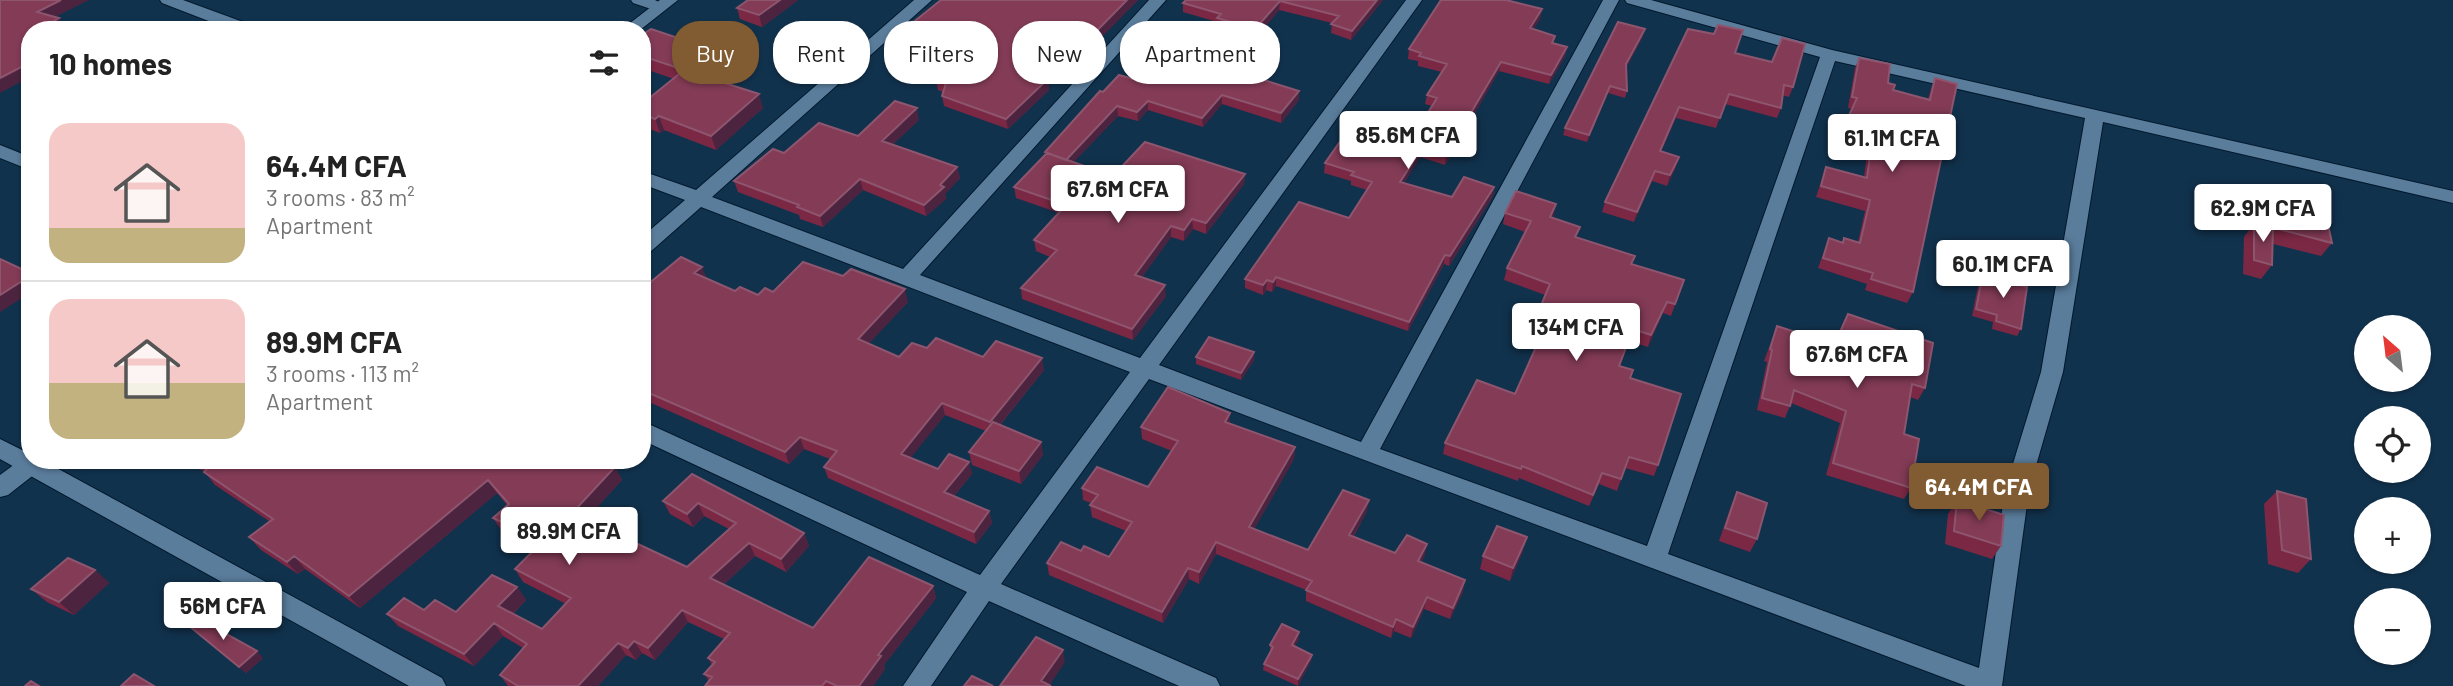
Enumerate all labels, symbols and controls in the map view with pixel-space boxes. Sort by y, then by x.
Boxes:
chip: Buy [672,21,759,84]
chip: Rent [773,21,870,84]
chip: Filters [884,21,998,84]
chip: New [1012,21,1106,84]
chip: Apartment [1120,21,1280,84]
icon: filters [585,44,623,82]
text: 10 homes [49,45,172,81]
pin: 85.6M CFA [1328,111,1488,171]
pin: 61.1M CFA [1812,114,1972,174]
text: 85.6M CFA [1356,120,1460,148]
text: 61.1M CFA [1844,123,1940,151]
text: 64.4M CFA [266,147,407,183]
icon: home [105,151,189,235]
pin: 67.6M CFA [1038,166,1198,225]
text: 67.6M CFA [1067,174,1169,202]
text: 3 rooms · 83 m² [266,183,415,211]
pin: 62.9M CFA [2183,184,2343,244]
text: 62.9M CFA [2210,193,2316,221]
text: Apartment [266,211,373,239]
pin: 60.1M CFA [1923,240,2083,300]
text: 60.1M CFA [1952,249,2054,277]
pin: 134M CFA [1504,304,1648,363]
text: 134M CFA [1528,312,1624,340]
north arrow [2354,315,2431,392]
map controls [2354,315,2431,665]
text: 89.9M CFA [266,323,402,359]
icon: home [105,327,189,411]
pin: 67.6M CFA [1777,330,1937,390]
text: 67.6M CFA [1806,339,1908,367]
text: 3 rooms · 113 m² [266,359,419,387]
text: Apartment [266,387,373,415]
button: locate [2354,406,2431,483]
pin: 64.4M CFA [1899,463,2059,523]
text: 64.4M CFA [1925,472,2033,500]
button: + [2354,497,2431,574]
pin: 89.9M CFA [489,508,649,567]
text: 89.9M CFA [517,516,621,544]
pin: 56M CFA [158,582,288,642]
button: − [2354,588,2431,665]
text: 56M CFA [180,591,266,619]

